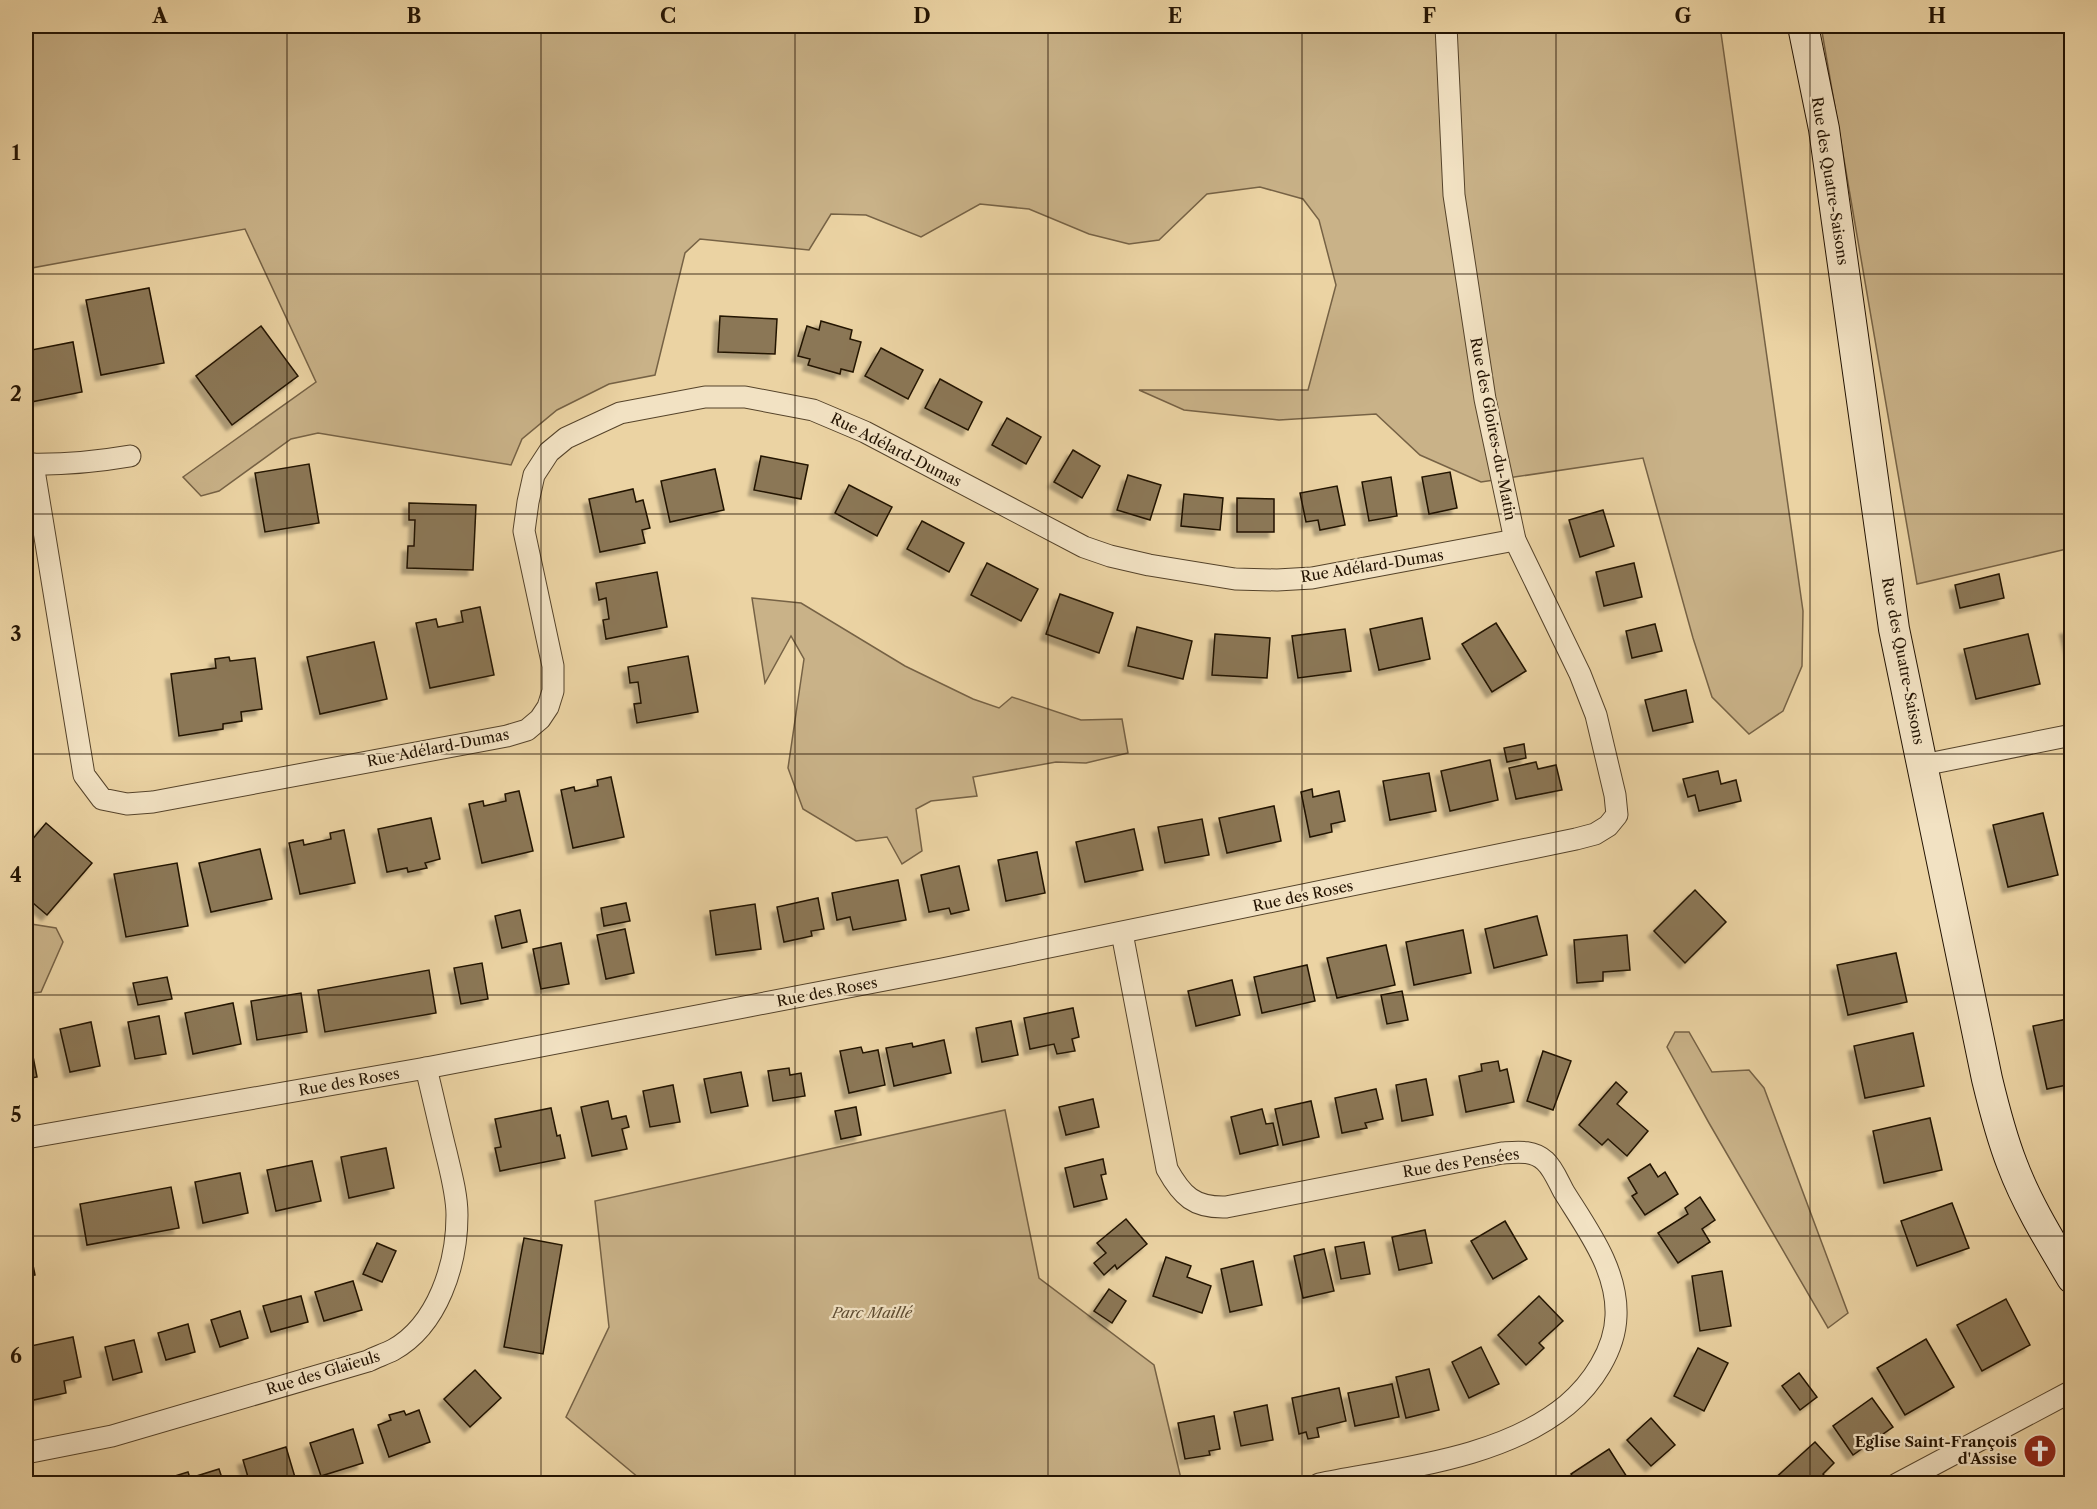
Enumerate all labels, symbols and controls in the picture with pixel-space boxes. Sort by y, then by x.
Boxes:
text: A [151,4,168,28]
text: B [407,4,422,28]
text: C [660,4,676,28]
text: D [913,4,931,28]
text: E [1168,4,1182,28]
text: F [1422,4,1436,28]
text: G [1675,4,1692,28]
text: H [1928,4,1946,28]
street label: Rue des Quatre-Saisons [1808,95,1853,266]
text: 1 [12,141,21,165]
street label: Rue des Gloires-du-Matin [1466,336,1521,523]
text: 2 [10,382,22,406]
street label: Rue Adélard-Dumas [827,408,965,491]
street label: Rue Adélard-Dumas [1299,545,1445,586]
street label: Rue des Quatre-Saisons [1878,576,1929,746]
text: 3 [10,622,22,646]
street label: Rue Adélard-Dumas [365,724,511,771]
text: 4 [10,863,22,887]
street label: Rue des Roses [1251,876,1355,915]
street label: Rue des Roses [775,972,879,1011]
street label: Rue des Roses [297,1063,401,1100]
text: 5 [10,1103,22,1127]
street label: Rue des Pensées [1401,1144,1521,1181]
park label: Parc Maillé [831,1303,914,1322]
text: 6 [10,1344,22,1368]
street label: Rue des Glaïeuls [264,1346,382,1399]
place label: Eglise Saint-François d'Assise [1855,1432,2017,1468]
church icon: Eglise Saint-François d'Assise [2022,1433,2058,1469]

